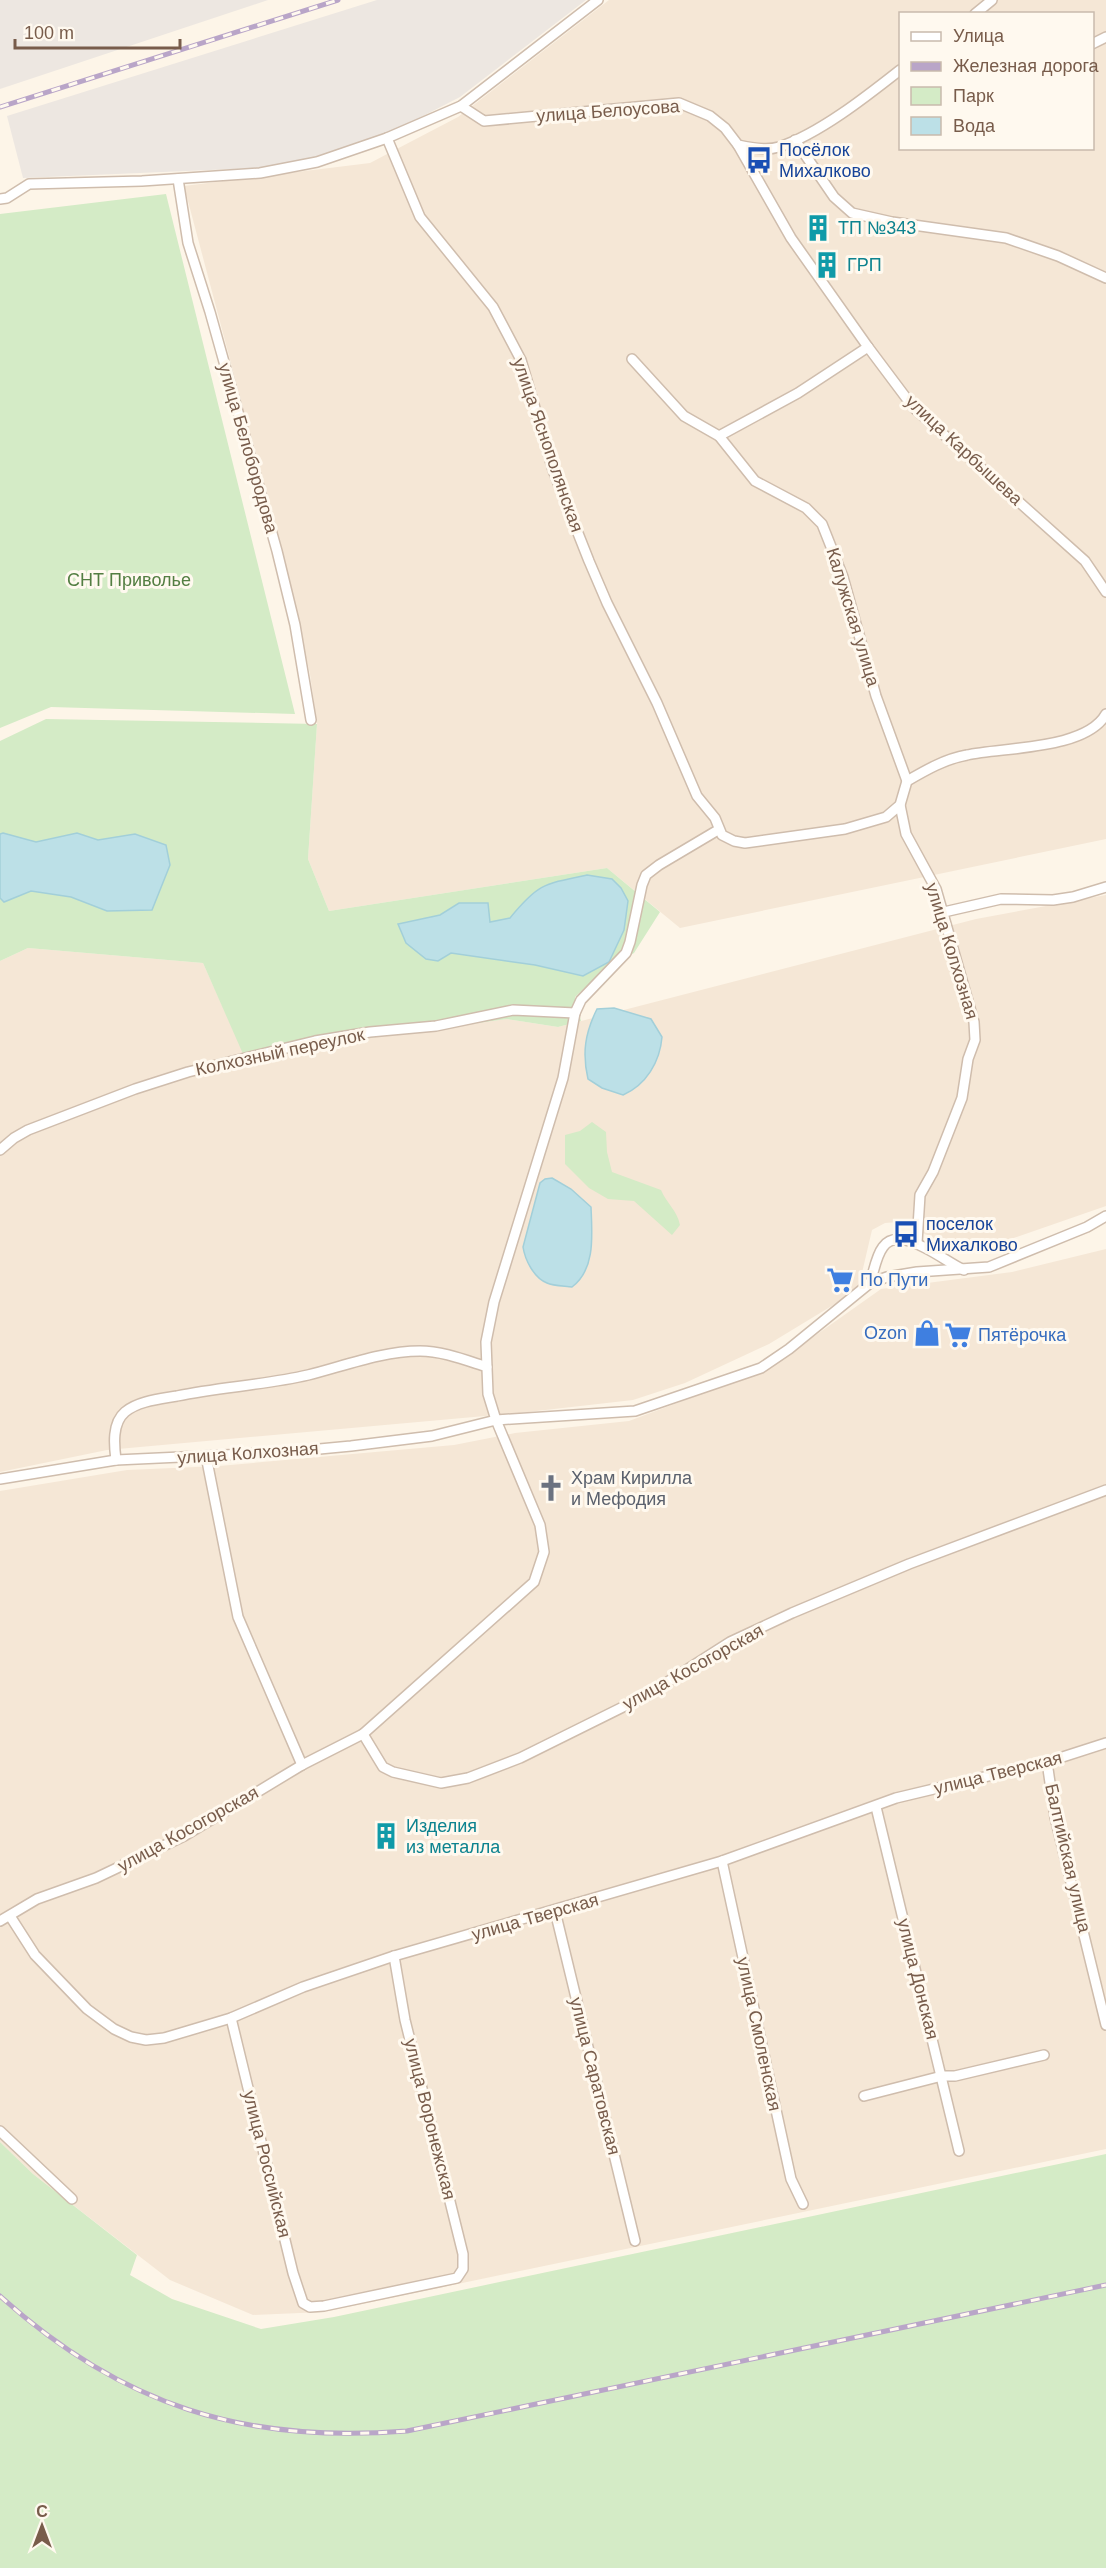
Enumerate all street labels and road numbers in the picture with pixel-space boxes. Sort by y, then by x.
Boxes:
street label: улица Белоусова [536,96,681,126]
street label: улица Яснополянская [509,355,587,535]
street label: улица Белобородова [214,361,282,536]
street label: улица Карбышева [902,391,1027,510]
street label: Калужская улица [822,545,884,690]
street label: улица Колхозная [922,880,982,1022]
street label: Колхозный переулок [194,1024,366,1080]
street label: улица Колхозная [177,1438,319,1468]
street label: улица Косогорская [619,1620,767,1714]
street label: улица Тверская [932,1747,1064,1799]
street label: улица Косогорская [114,1782,262,1876]
street label: Балтийская улица [1041,1782,1095,1935]
street label: улица Тверская [469,1889,601,1945]
street label: улица Донская [893,1916,943,2042]
street label: улица Смоленская [733,1955,785,2113]
street label: улица Саратовская [566,1995,624,2157]
street label: улица Воронежская [400,2036,460,2202]
street label: улица Российская [239,2088,295,2240]

